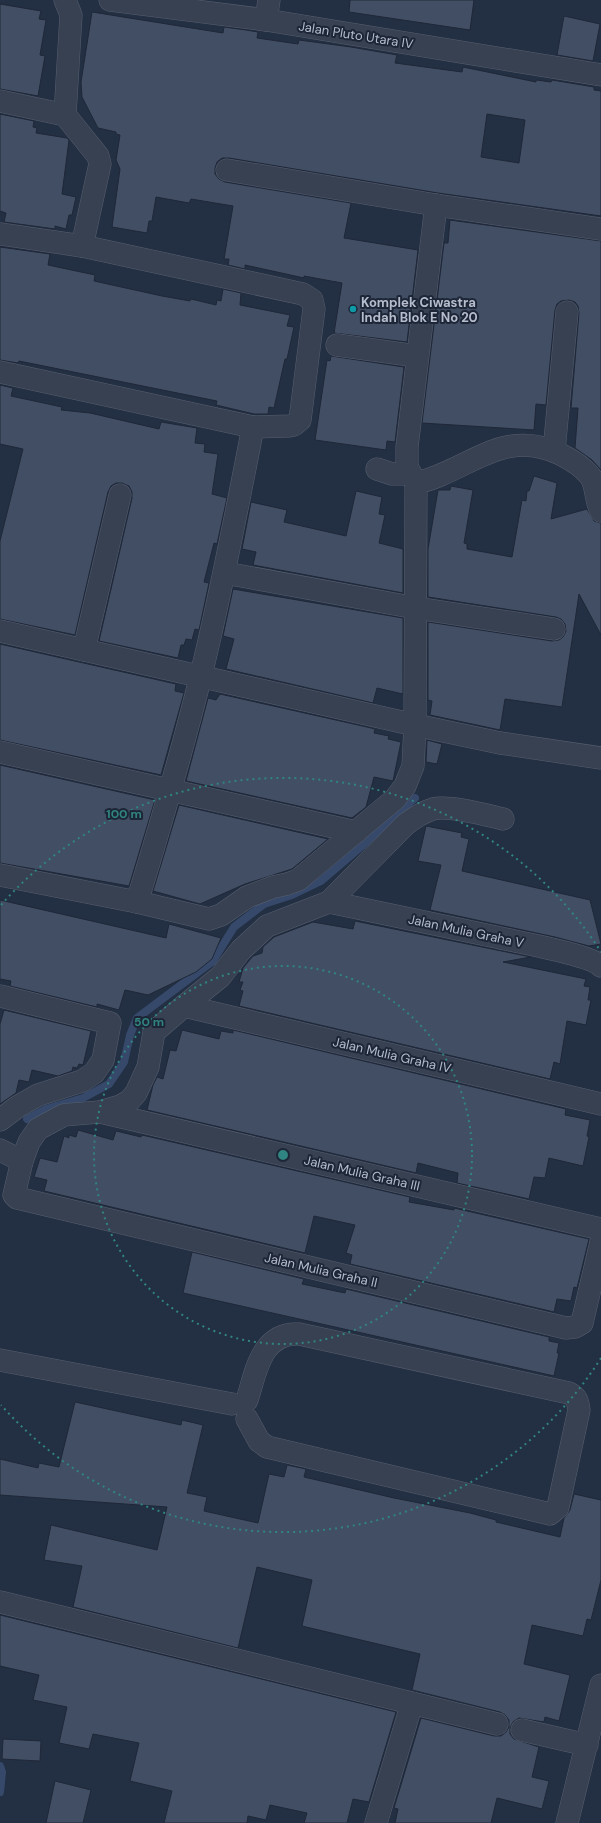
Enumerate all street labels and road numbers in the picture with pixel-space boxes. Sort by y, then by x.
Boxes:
street label: Jalan Pluto Utara IV [297,18,415,53]
street label: Jalan Mulia Graha V [407,910,526,952]
street label: Jalan Mulia Graha IV [331,1033,453,1077]
street label: Jalan Mulia Graha III [302,1151,422,1195]
street label: Jalan Mulia Graha II [263,1249,379,1291]

